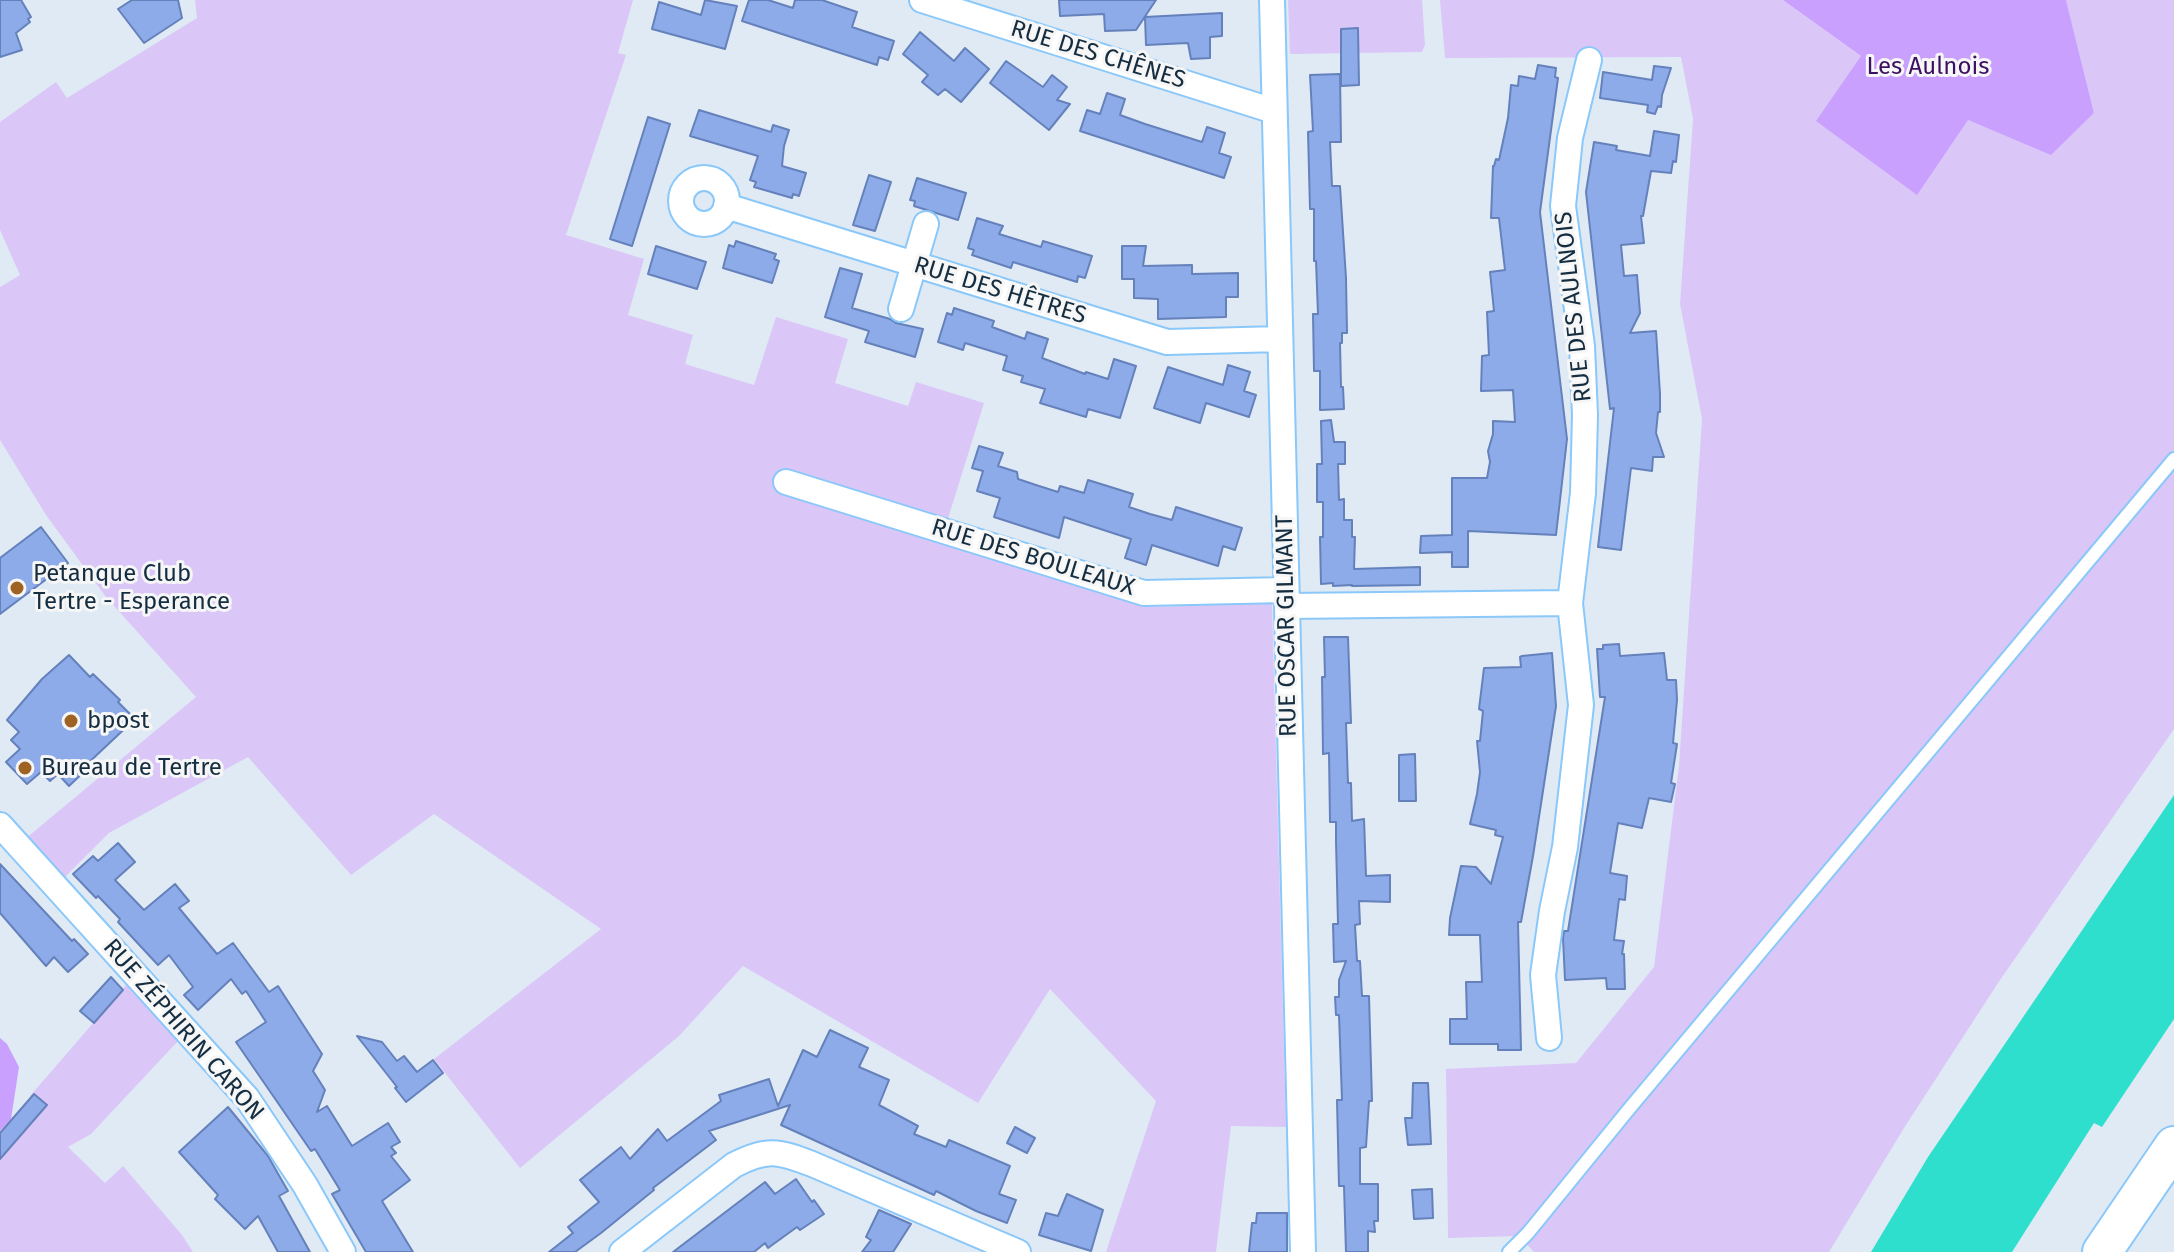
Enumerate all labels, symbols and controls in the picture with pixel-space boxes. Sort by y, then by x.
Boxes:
street label: RUE DES CHÊNES [1007,15,1189,95]
park label: Les Aulnois [1867,53,1989,81]
street label: RUE DES AULNOIS [1550,210,1598,404]
street label: RUE DES HÊTRES [910,251,1090,331]
street label: RUE DES BOULEAUX [928,513,1138,603]
street label: RUE OSCAR GILMANT [1271,515,1303,737]
place label: Petanque Club Tertre - Esperance [33,560,230,616]
marker: Petanque Club Tertre - Esperance [8,579,26,597]
place label: bpost [87,707,149,735]
marker: bpost [62,712,80,730]
place label: Bureau de Tertre [41,754,222,782]
marker: Bureau de Tertre [16,759,34,777]
street label: RUE ZÉPHIRIN CARON [96,933,270,1127]

